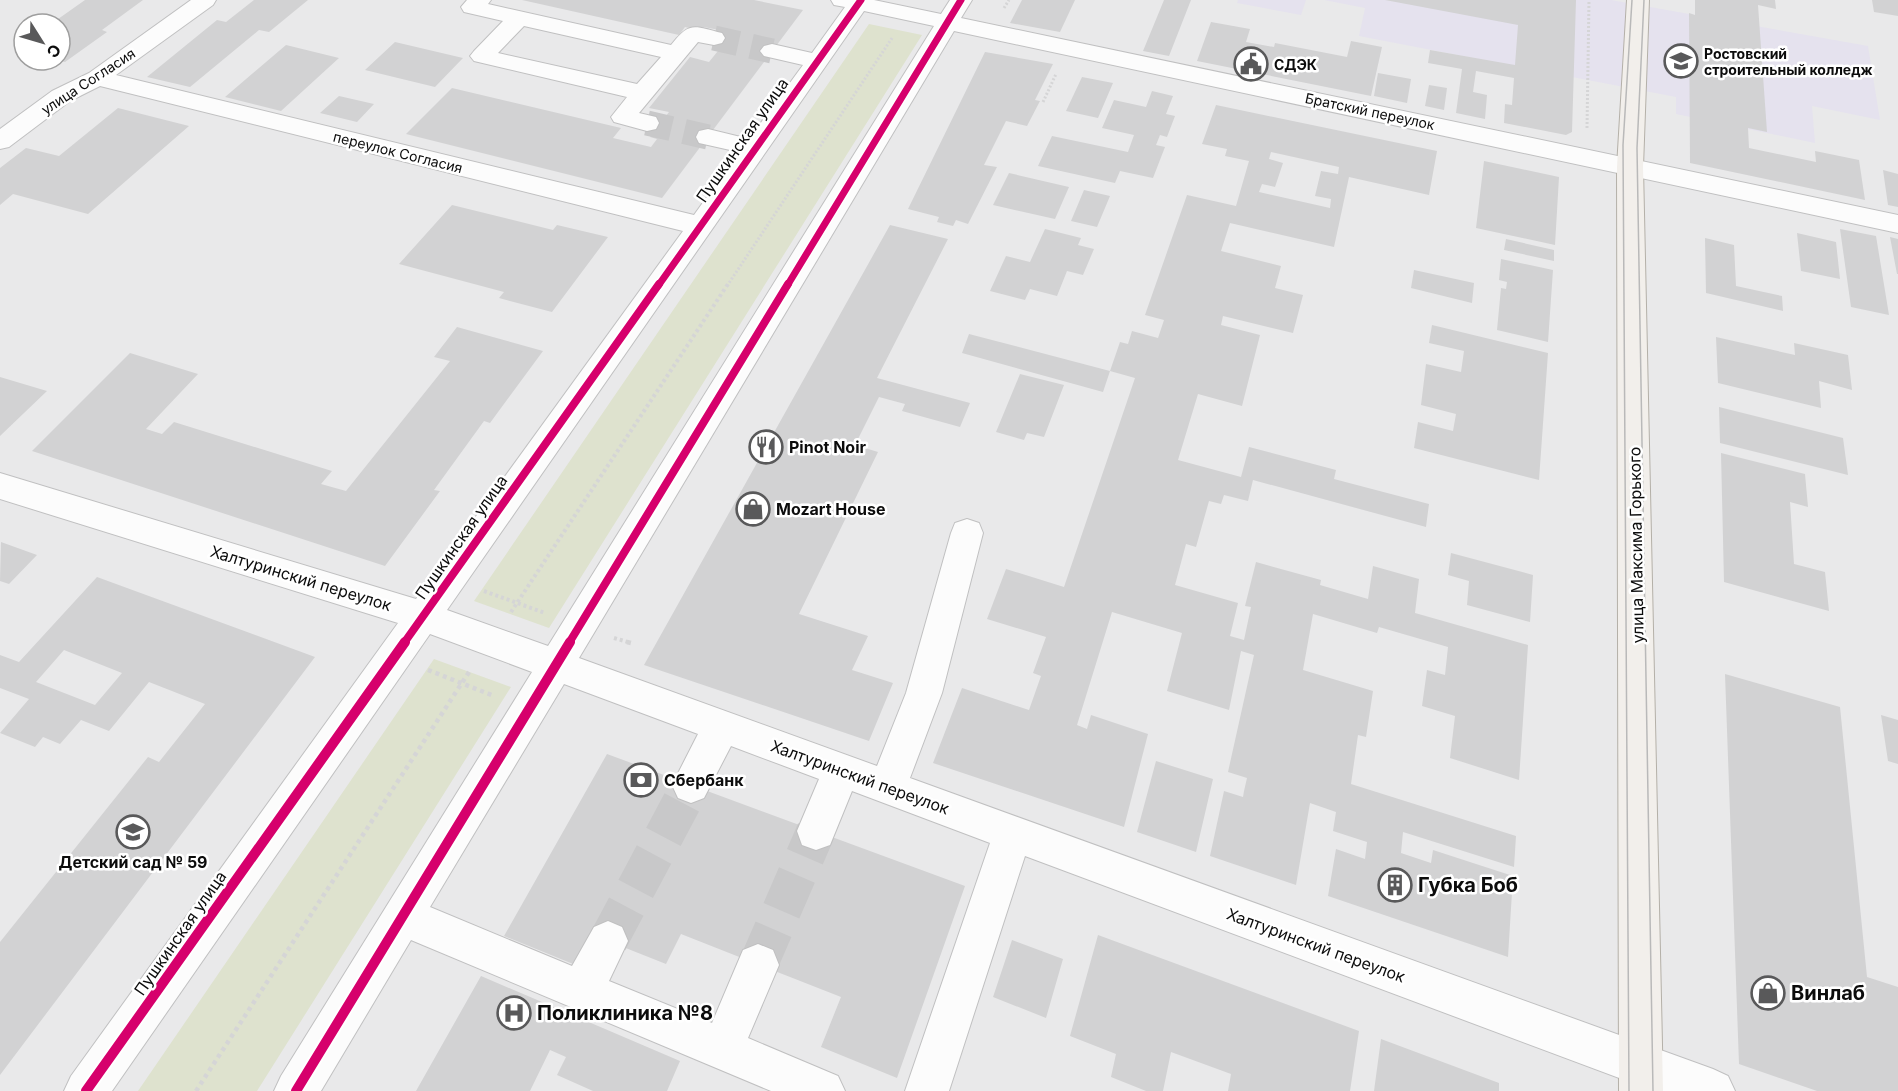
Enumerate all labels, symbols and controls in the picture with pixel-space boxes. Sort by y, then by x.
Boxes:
north arrow [12,12,72,72]
school or university icon: Ростовский строительный колледж [1663,43,1699,79]
street label: улица Согласия [38,44,138,118]
place label: Ростовский строительный колледж [1704,45,1873,78]
public building icon: СДЭК [1233,46,1269,82]
place label: СДЭК [1274,56,1317,73]
street label: Пушкинская улица [692,74,792,206]
street label: Братский переулок [1304,89,1437,133]
street label: переулок Согласия [332,128,464,176]
restaurant icon: Pinot Noir [748,429,784,465]
place label: Pinot Noir [789,437,866,457]
street label: улица Максима Горького [1624,447,1648,643]
street label: Пушкинская улица [411,471,511,603]
shop icon: Mozart House [735,491,771,527]
place label: Mozart House [776,499,886,519]
street label: Халтуринский переулок [208,541,394,615]
street label: Халтуринский переулок [768,735,952,819]
bank icon: Сбербанк [623,762,659,798]
place label: Сбербанк [664,770,744,790]
school or university icon: Детский сад № 59 [115,814,151,850]
place label: Детский сад № 59 [58,852,208,872]
street label: Пушкинская улица [130,867,230,999]
building icon: Губка Боб [1377,867,1413,903]
place label: Губка Боб [1418,873,1518,897]
street label: Халтуринский переулок [1224,903,1408,987]
shop icon: Винлаб [1750,975,1786,1011]
place label: Винлаб [1791,981,1865,1005]
hospital icon: Поликлиника №8 [496,995,532,1031]
place label: Поликлиника №8 [537,1001,713,1025]

